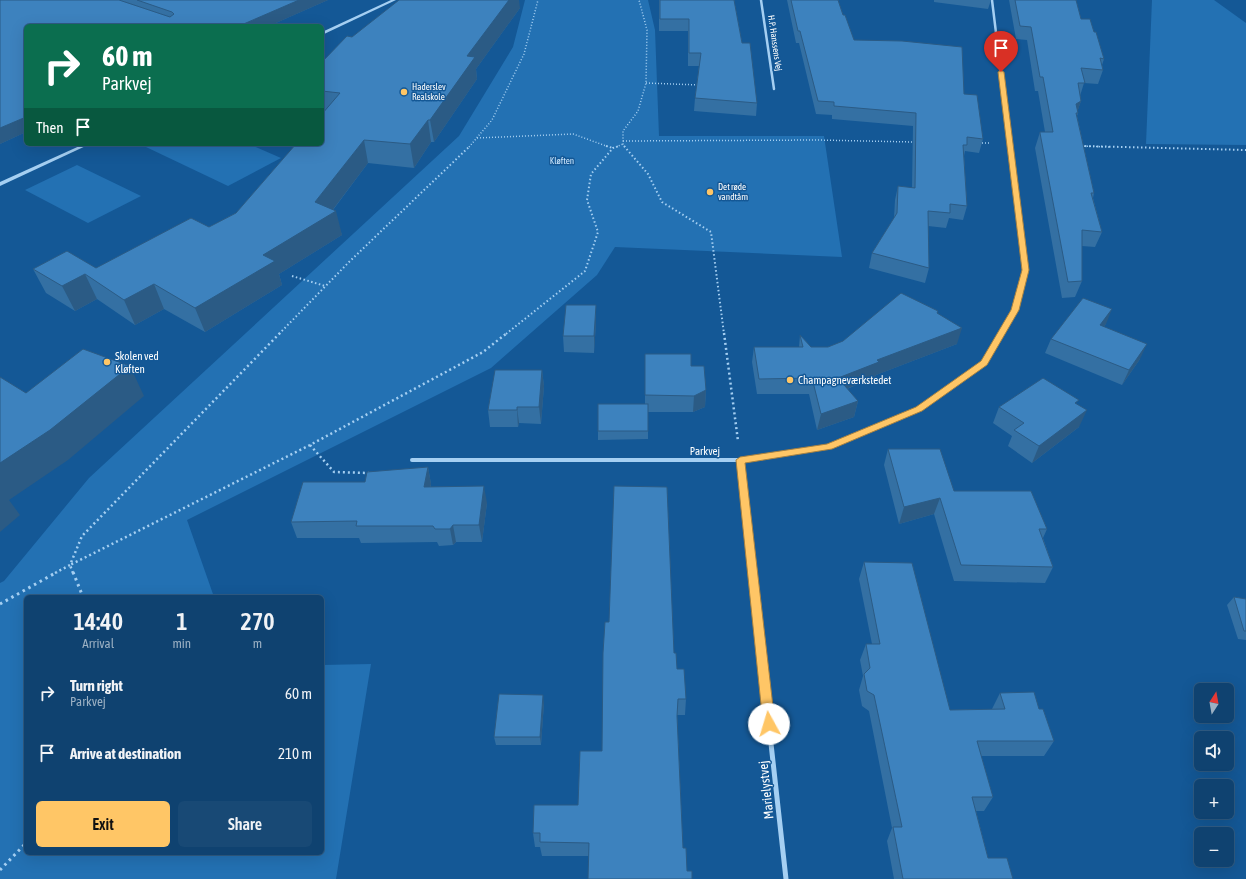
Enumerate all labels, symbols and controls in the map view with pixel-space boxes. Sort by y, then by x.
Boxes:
street label: H.P. Hanssens Vej [766,14,784,72]
pin [984,31,1018,72]
icon: arrive [990,37,1012,59]
icon: right [36,40,88,92]
text: 60 m [102,40,152,72]
text: Parkvej [102,73,152,94]
place label: Haderslev Realskole [412,82,446,102]
marker: Haderslev Realskole [399,87,409,97]
icon: arrive [72,116,94,138]
text: Then [36,119,64,136]
park label: Kløften [550,156,574,166]
place label: Det røde vandtårn [718,182,748,202]
marker: Det røde vandtårn [705,187,715,197]
place label: Skolen ved Kløften [115,350,159,375]
marker: Skolen ved Kløften [102,357,112,367]
place label: Champagneværkstedet [798,374,892,386]
marker: Champagneværkstedet [785,375,795,385]
street label: Parkvej [690,445,720,457]
text: 14:40 [74,608,123,635]
text: 1 [176,608,187,635]
text: 270 [241,608,274,635]
text: Arrival [82,636,114,651]
text: min [172,636,191,651]
text: m [253,636,262,651]
text: Turn right [70,677,123,694]
icon: right [36,682,58,704]
north arrow [1194,683,1234,723]
map controls [1194,683,1234,867]
text: 60 m [285,685,312,702]
text: Parkvej [70,694,106,709]
position arrow [748,703,790,745]
button: sound [1194,731,1234,771]
icon: arrive [36,742,58,764]
text: Arrive at destination [70,745,181,762]
text: 210 m [278,745,312,762]
street label: Marielystvej [755,760,777,820]
button: + [1194,779,1234,819]
button: Exit [36,801,170,847]
button: Share [178,801,312,847]
button: − [1194,827,1234,867]

